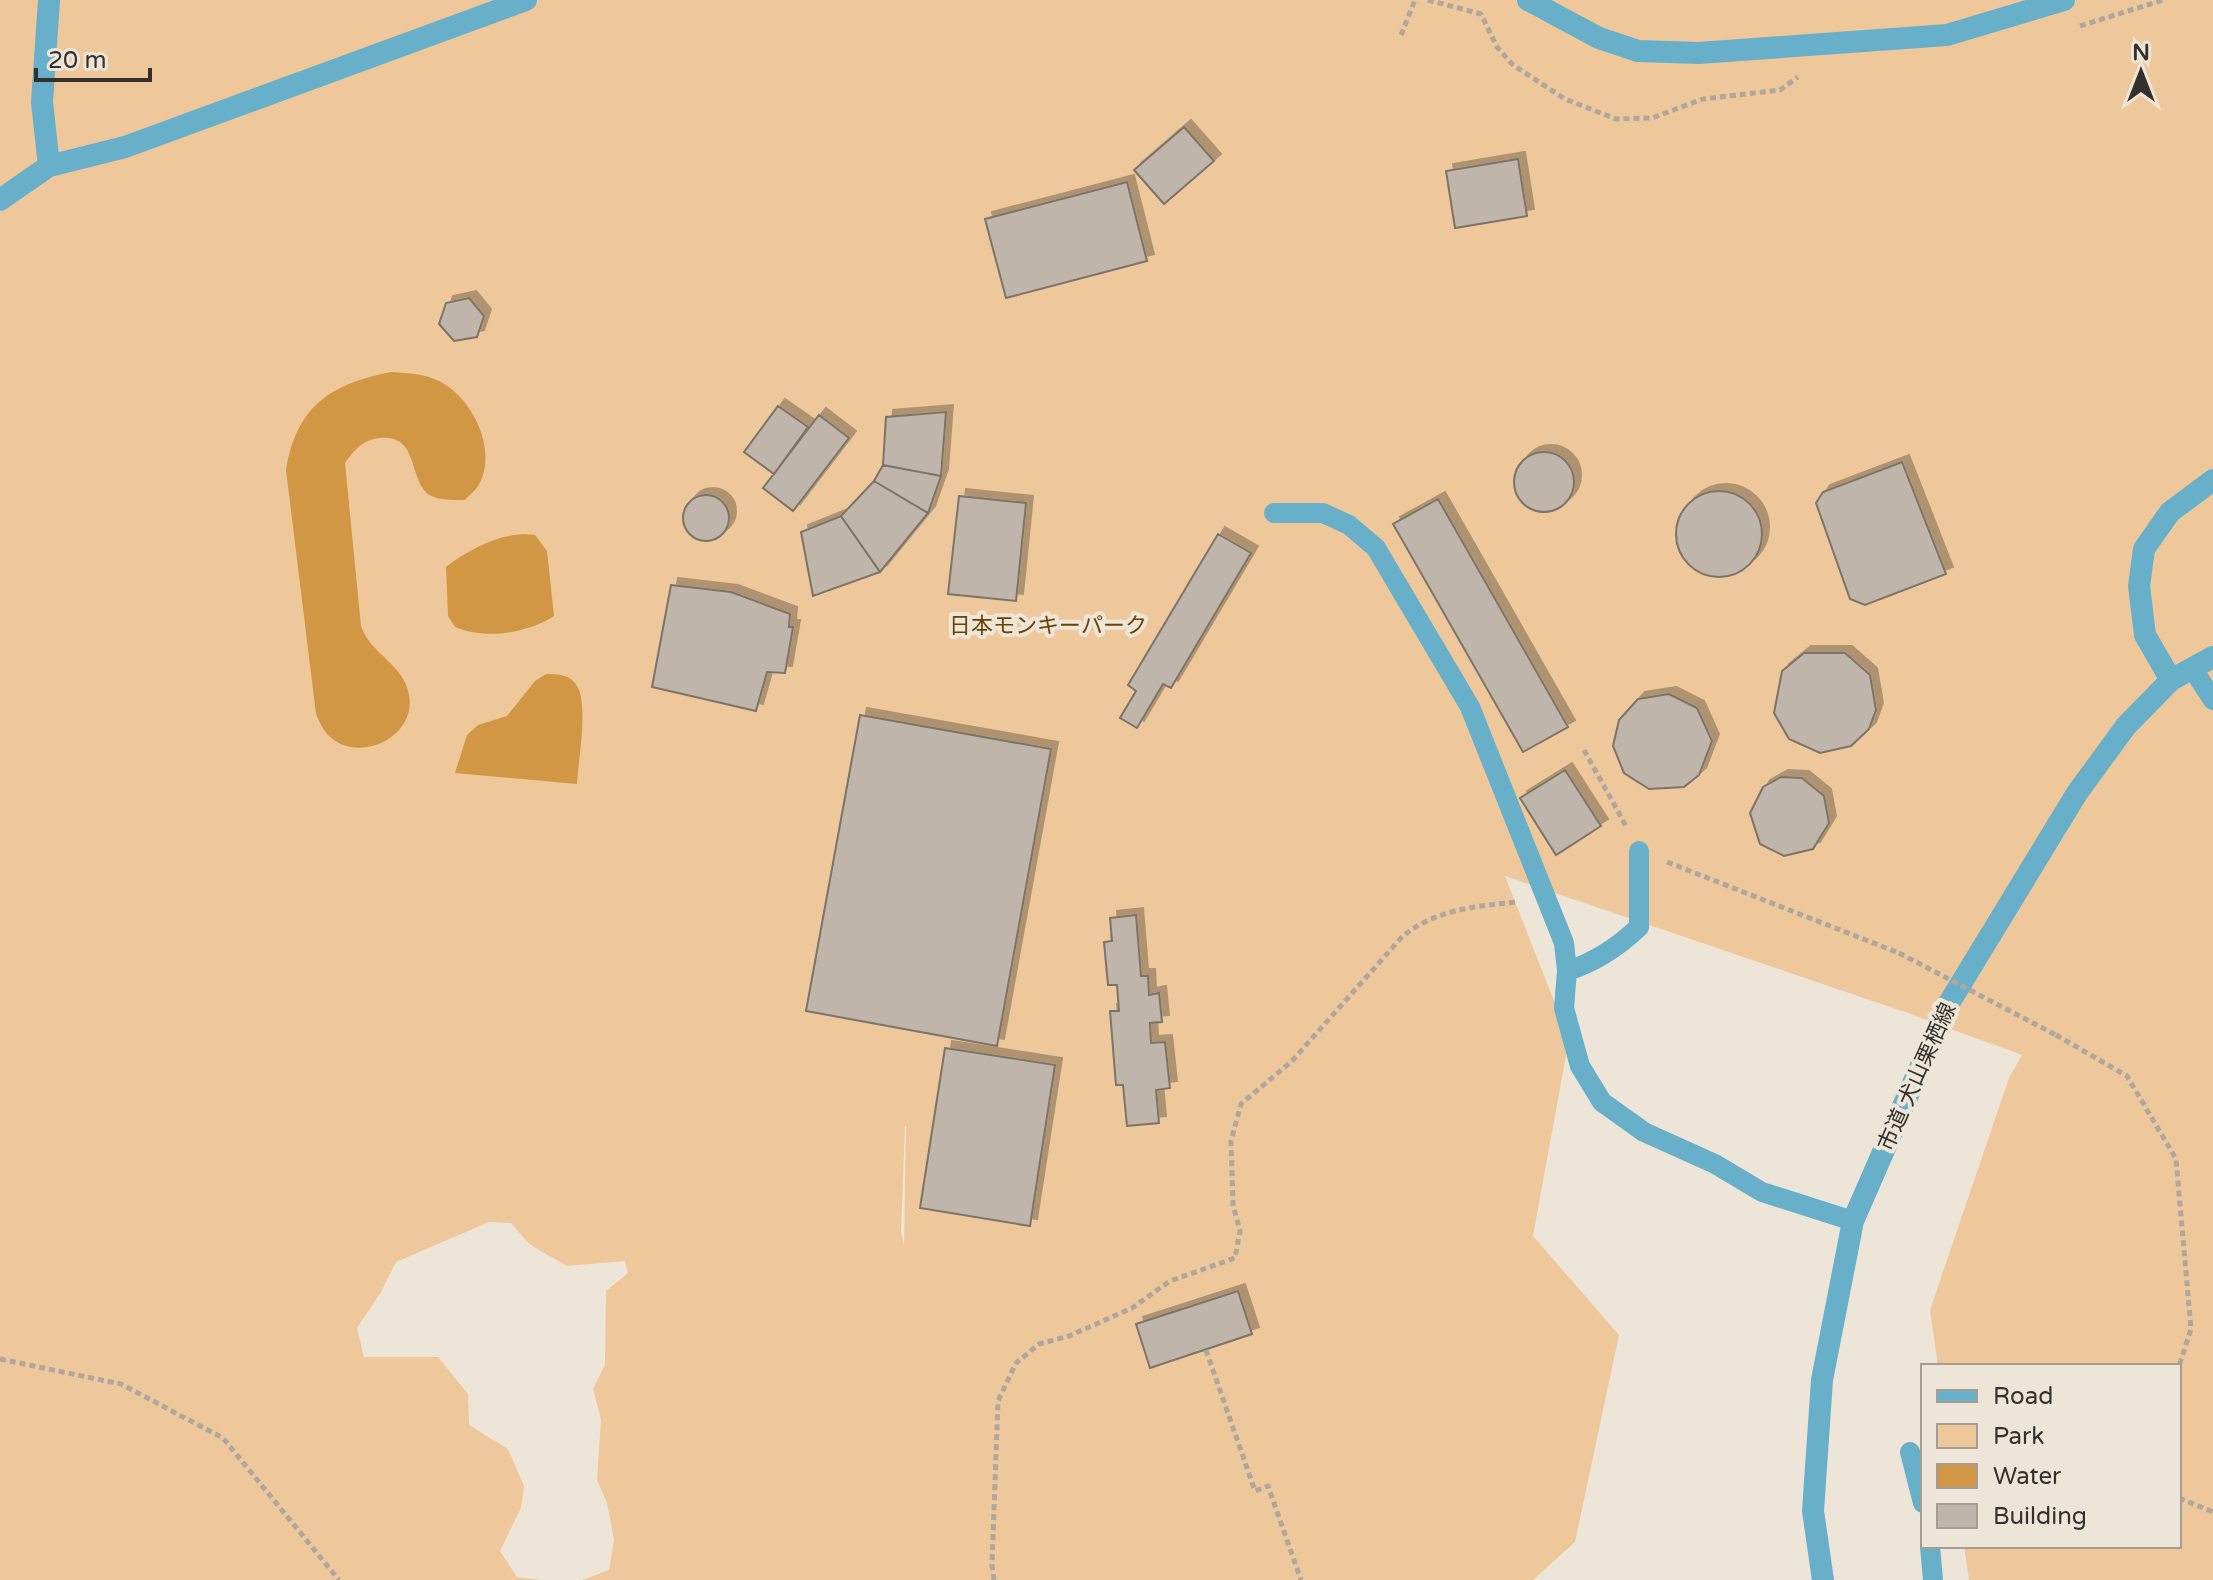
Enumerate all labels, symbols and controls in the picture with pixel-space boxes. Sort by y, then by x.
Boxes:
scale bar [36,32,150,82]
north arrow [2101,32,2181,112]
text: N [2132,40,2150,66]
text: 20 m [48,46,106,75]
park label: 日本モンキーパーク [949,613,1147,639]
street label: 市道 犬山栗栖線 [1873,999,1961,1155]
legend [1921,1364,2181,1548]
text: Road [1993,1382,2053,1411]
text: Park [1993,1422,2044,1451]
text: Water [1993,1462,2062,1491]
text: Building [1993,1502,2087,1531]

